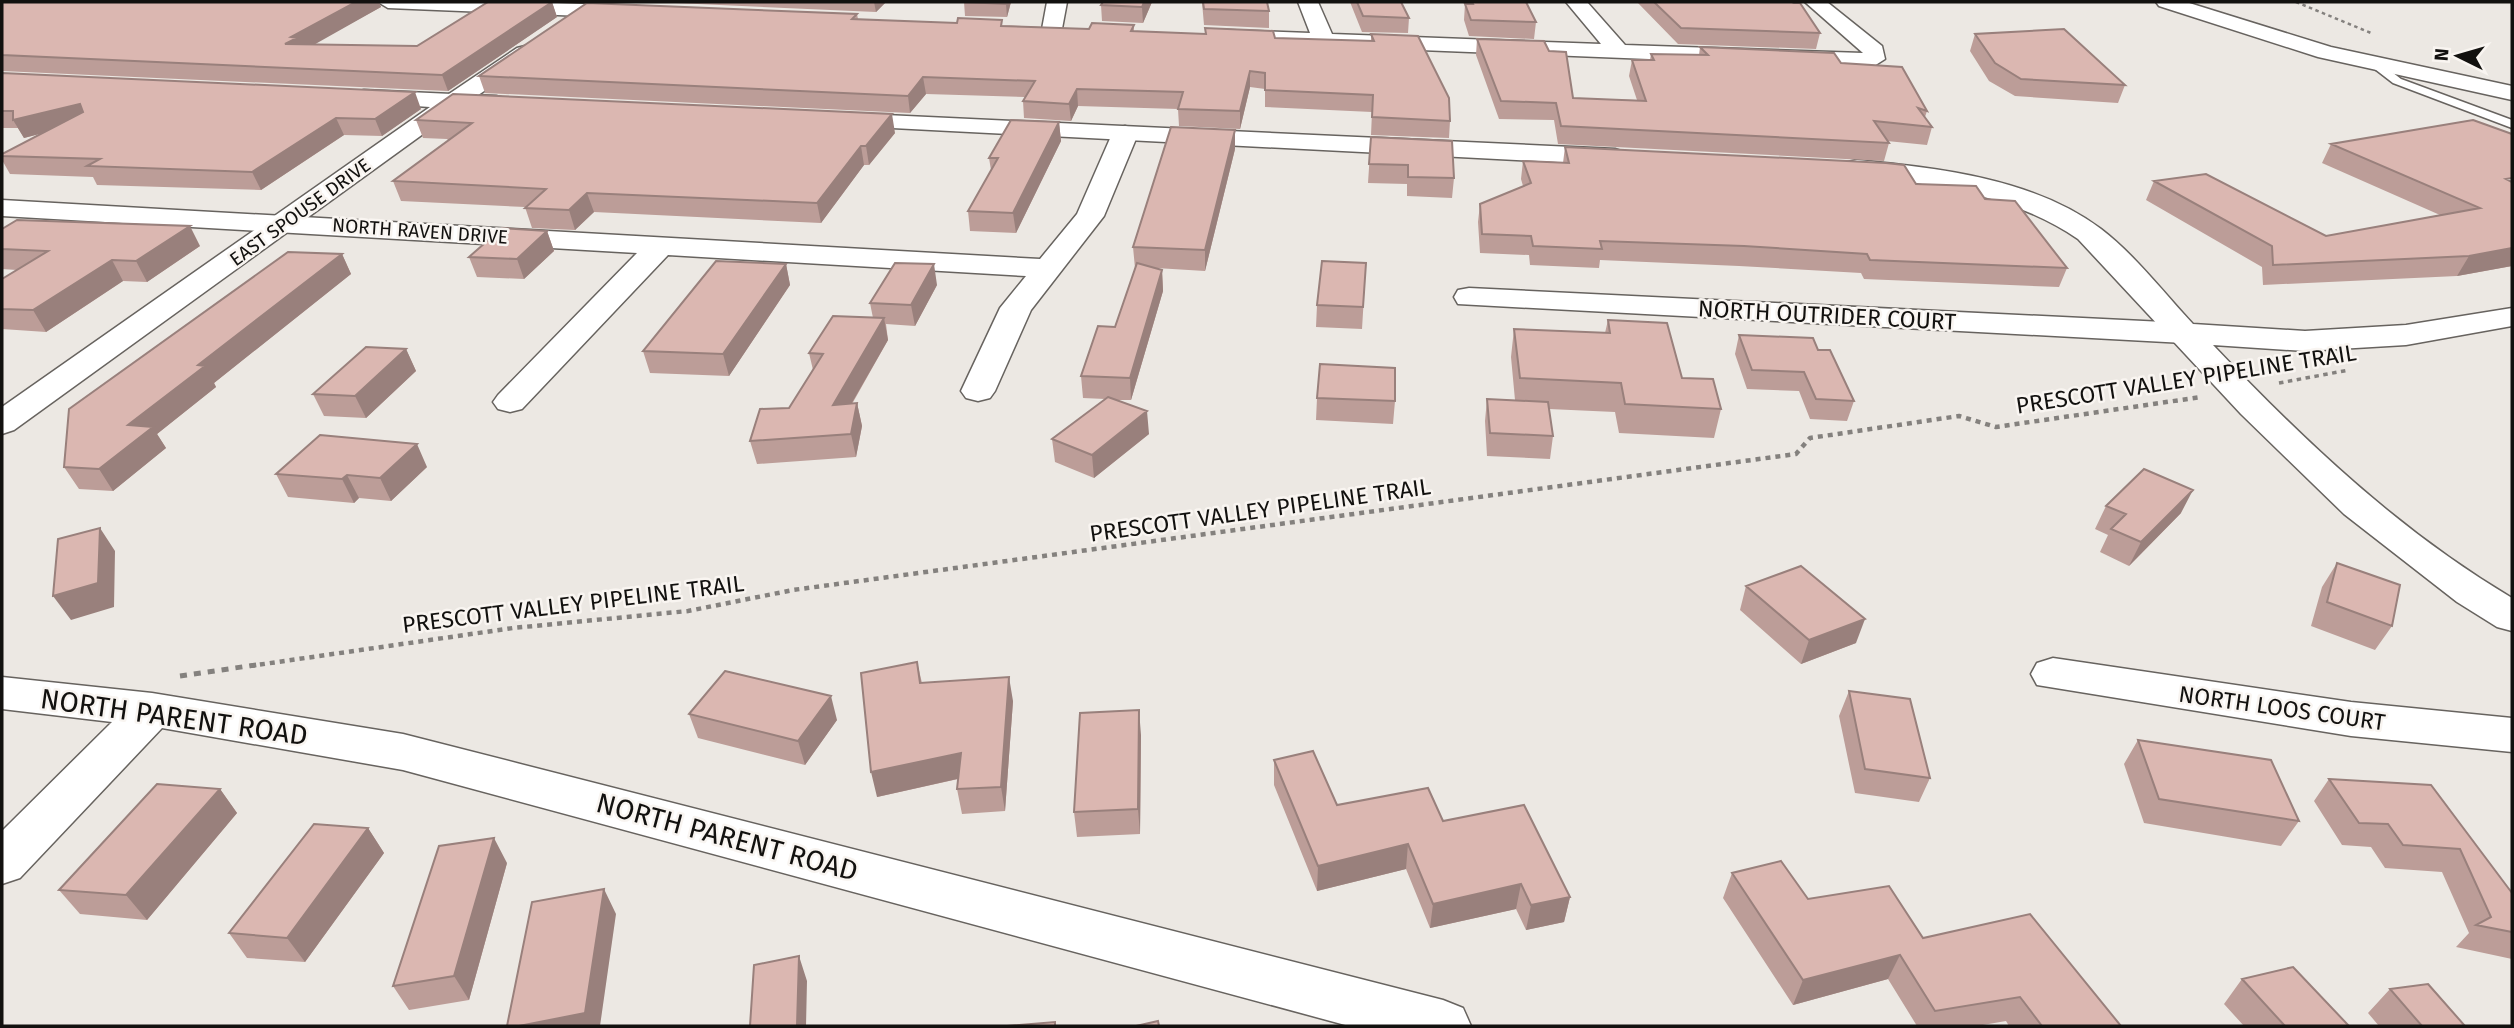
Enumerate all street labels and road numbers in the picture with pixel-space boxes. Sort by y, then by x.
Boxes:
street label: EAST SPOUSE DRIVE [225,153,375,271]
street label: NORTH RAVEN DRIVE [331,213,509,249]
street label: NORTH OUTRIDER COURT [1697,294,1957,336]
street label: PRESCOTT VALLEY PIPELINE TRAIL [2014,338,2358,420]
street label: PRESCOTT VALLEY PIPELINE TRAIL [1088,472,1432,548]
street label: PRESCOTT VALLEY PIPELINE TRAIL [400,569,746,639]
street label: NORTH LOOS COURT [2177,680,2387,736]
street label: NORTH PARENT ROAD [38,682,310,752]
street label: NORTH PARENT ROAD [593,786,861,888]

